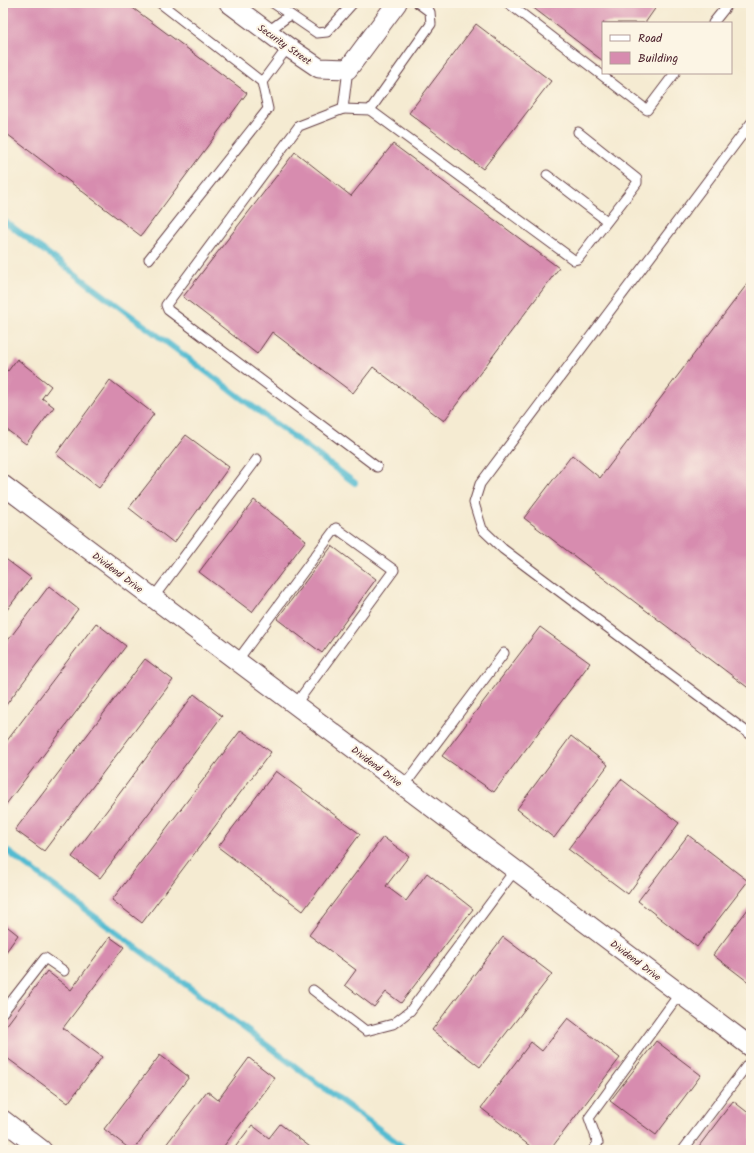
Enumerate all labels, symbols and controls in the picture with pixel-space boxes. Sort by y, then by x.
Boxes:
street label: Security Street [254,20,315,69]
legend [602,22,732,74]
text: Road [638,29,663,48]
text: Building [638,49,678,68]
street label: Dividend Drive [89,548,147,598]
street label: Dividend Drive [348,742,406,792]
street label: Dividend Drive [607,936,665,986]

